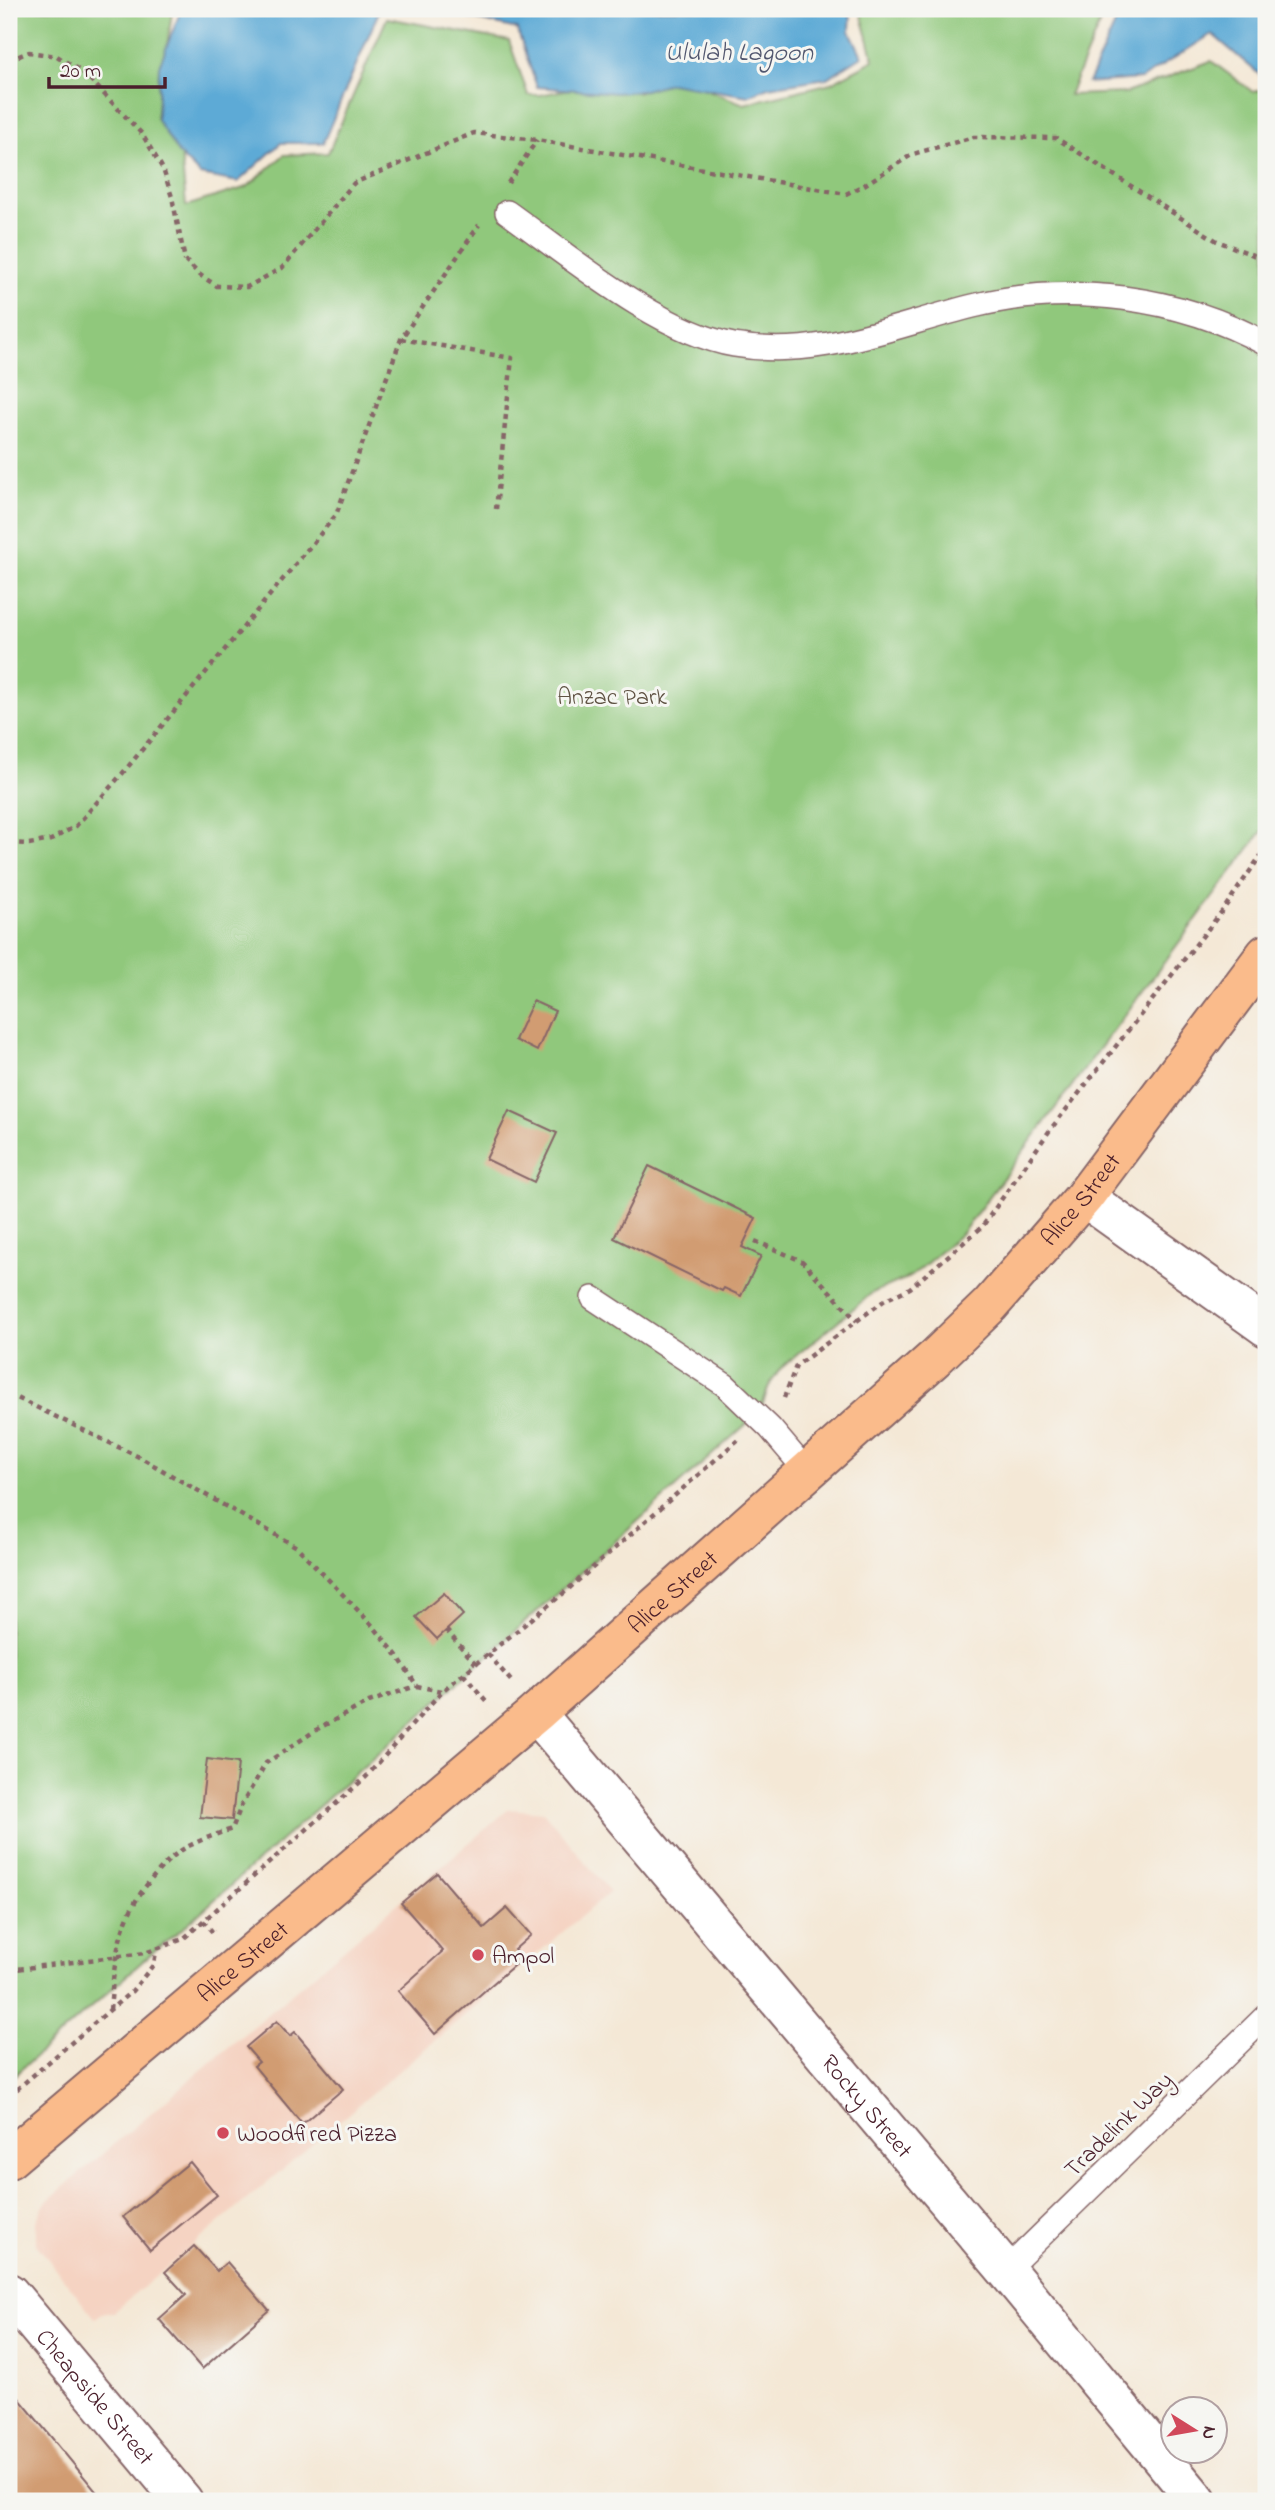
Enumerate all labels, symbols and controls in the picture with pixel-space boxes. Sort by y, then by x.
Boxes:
water label: Ululah Lagoon [665,35,814,73]
scale bar [49,46,164,90]
text: 20 m [60,57,101,87]
park label: Anzac Park [557,681,667,716]
street label: Alice Street [1034,1147,1131,1255]
street label: Alice Street [621,1543,727,1644]
street label: Alice Street [190,1914,298,2012]
place label: Ampol [492,1940,554,1975]
marker: Ampol [470,1947,486,1963]
street label: Rocky Street [811,2048,920,2167]
street label: Tradelink Way [1057,2065,1183,2188]
place label: Woodfired Pizza [237,2118,397,2153]
marker: Woodfired Pizza [215,2125,231,2141]
street label: Cheapside Street [26,2322,161,2474]
north arrow [1160,2394,1230,2464]
text: N [1194,2424,1223,2442]

